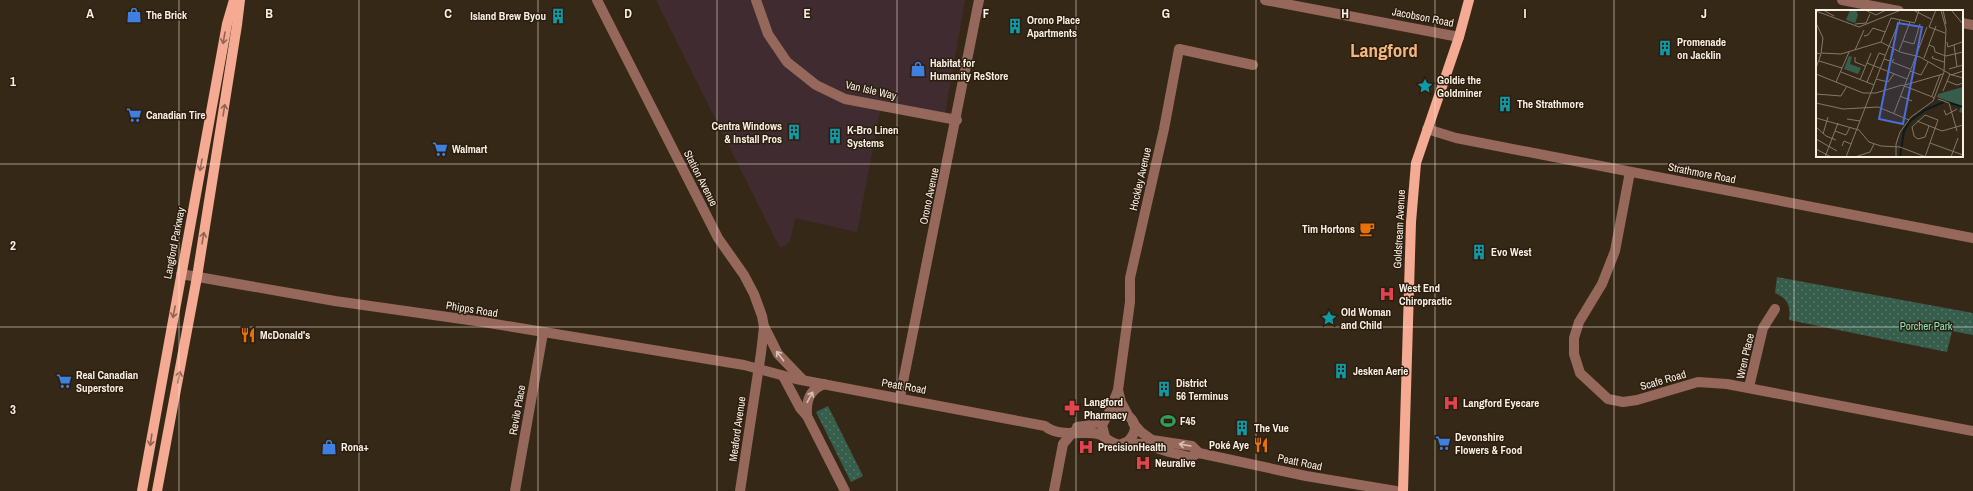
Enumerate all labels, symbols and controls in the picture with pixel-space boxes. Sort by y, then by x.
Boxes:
street label: Jacobson Road [1391,4,1455,30]
text: A [86,5,94,22]
text: B [265,5,273,22]
text: C [444,5,452,22]
text: D [624,5,632,22]
text: E [803,5,811,22]
text: F [983,5,990,22]
text: G [1162,5,1170,22]
text: H [1341,5,1349,22]
text: I [1524,5,1527,22]
text: J [1701,5,1707,22]
shop icon: The Brick [125,6,143,24]
building icon: Island Brew Byou [549,7,567,25]
place label: The Brick [146,8,188,22]
place label: Island Brew Byou [470,9,546,23]
inset map [1816,10,1963,157]
place label: Orono Place Apartments [1027,13,1080,40]
building icon: Orono Place Apartments [1006,17,1024,35]
one-way arrow [220,31,228,44]
place label: Promenade on Jacklin [1677,35,1726,62]
district label: Langford [1350,37,1418,63]
building icon: Promenade on Jacklin [1656,39,1674,57]
place label: Habitat for Humanity ReStore [930,56,1008,83]
shop icon: Habitat for Humanity ReStore [909,60,927,78]
text: 1 [10,73,16,90]
place label: Goldie the Goldminer [1437,73,1483,100]
street label: Van Isle Way [844,77,898,103]
place icon: Goldie the Goldminer [1416,77,1434,95]
building icon: The Strathmore [1496,95,1514,113]
place label: The Strathmore [1517,97,1584,111]
one-way arrow [220,104,228,117]
supermarket icon: Canadian Tire [125,106,143,124]
place label: Canadian Tire [146,108,206,122]
place label: Centra Windows & Install Pros [711,119,782,146]
building icon: Centra Windows & Install Pros [785,123,803,141]
place label: K-Bro Linen Systems [847,123,899,150]
building icon: K-Bro Linen Systems [826,127,844,145]
supermarket icon: Walmart [431,140,449,158]
place label: Walmart [452,142,487,156]
street label: Hockley Avenue [1126,146,1154,212]
street label: Station Avenue [681,148,721,208]
one-way arrow [197,159,205,172]
street label: Strathmore Road [1667,160,1737,186]
street label: Orono Avenue [916,166,942,226]
street label: Goldstream Avenue [1390,189,1408,269]
street label: Langford Parkway [160,206,188,280]
cafe icon: Tim Hortons [1358,220,1376,238]
place label: Tim Hortons [1302,222,1355,236]
one-way arrow [199,232,207,245]
text: 2 [10,237,16,254]
building icon: Evo West [1470,243,1488,261]
place label: Evo West [1491,245,1531,259]
place label: West End Chiropractic [1399,281,1452,308]
hospital icon: West End Chiropractic [1378,285,1396,303]
street label: Phipps Road [445,298,499,320]
one-way arrow [170,305,178,318]
place label: Old Woman and Child [1341,305,1391,332]
place icon: Old Woman and Child [1320,309,1338,327]
park label: Porcher Park [1900,319,1953,333]
restaurant icon: McDonald's [239,326,257,344]
place label: McDonald's [260,328,310,342]
street label: Wren Place [1733,332,1757,380]
one-way arrow [776,351,784,362]
building icon: Jesken Aerie [1332,362,1350,380]
place label: Jesken Aerie [1353,364,1408,378]
street label: Scafe Road [1638,367,1688,393]
place label: Real Canadian Superstore [76,368,138,395]
one-way arrow [175,371,183,384]
supermarket icon: Real Canadian Superstore [55,372,73,390]
street label: Peatt Road [881,375,927,397]
place label: District 56 Terminus [1176,376,1228,403]
building icon: District 56 Terminus [1155,380,1173,398]
street label: Revilo Place [506,384,528,436]
one-way arrow [806,391,814,403]
hospital icon: Langford Eyecare [1442,394,1460,412]
place label: Langford Pharmacy [1084,395,1127,422]
street label: Meaford Avenue [726,396,748,462]
place label: Langford Eyecare [1463,396,1539,410]
pharmacy icon: Langford Pharmacy [1063,399,1081,417]
text: 3 [10,401,16,418]
sports icon: F45 [1159,412,1177,430]
place label: F45 [1180,414,1196,428]
building icon: The Vue [1233,419,1251,437]
place label: The Vue [1254,421,1289,435]
place label: Devonshire Flowers & Food [1455,430,1522,457]
one-way arrow [147,433,155,446]
supermarket icon: Devonshire Flowers & Food [1434,434,1452,452]
restaurant icon: Poké Aye [1252,436,1270,454]
shop icon: Rona+ [320,438,338,456]
hospital icon: PrecisionHealth [1077,438,1095,456]
place label: Poké Aye [1209,438,1249,452]
place label: Rona+ [341,440,369,454]
place label: PrecisionHealth [1098,440,1166,454]
one-way arrow [1179,440,1192,448]
street label: Peatt Road [1276,450,1324,474]
hospital icon: Neuralive [1134,454,1152,472]
place label: Neuralive [1155,456,1196,470]

